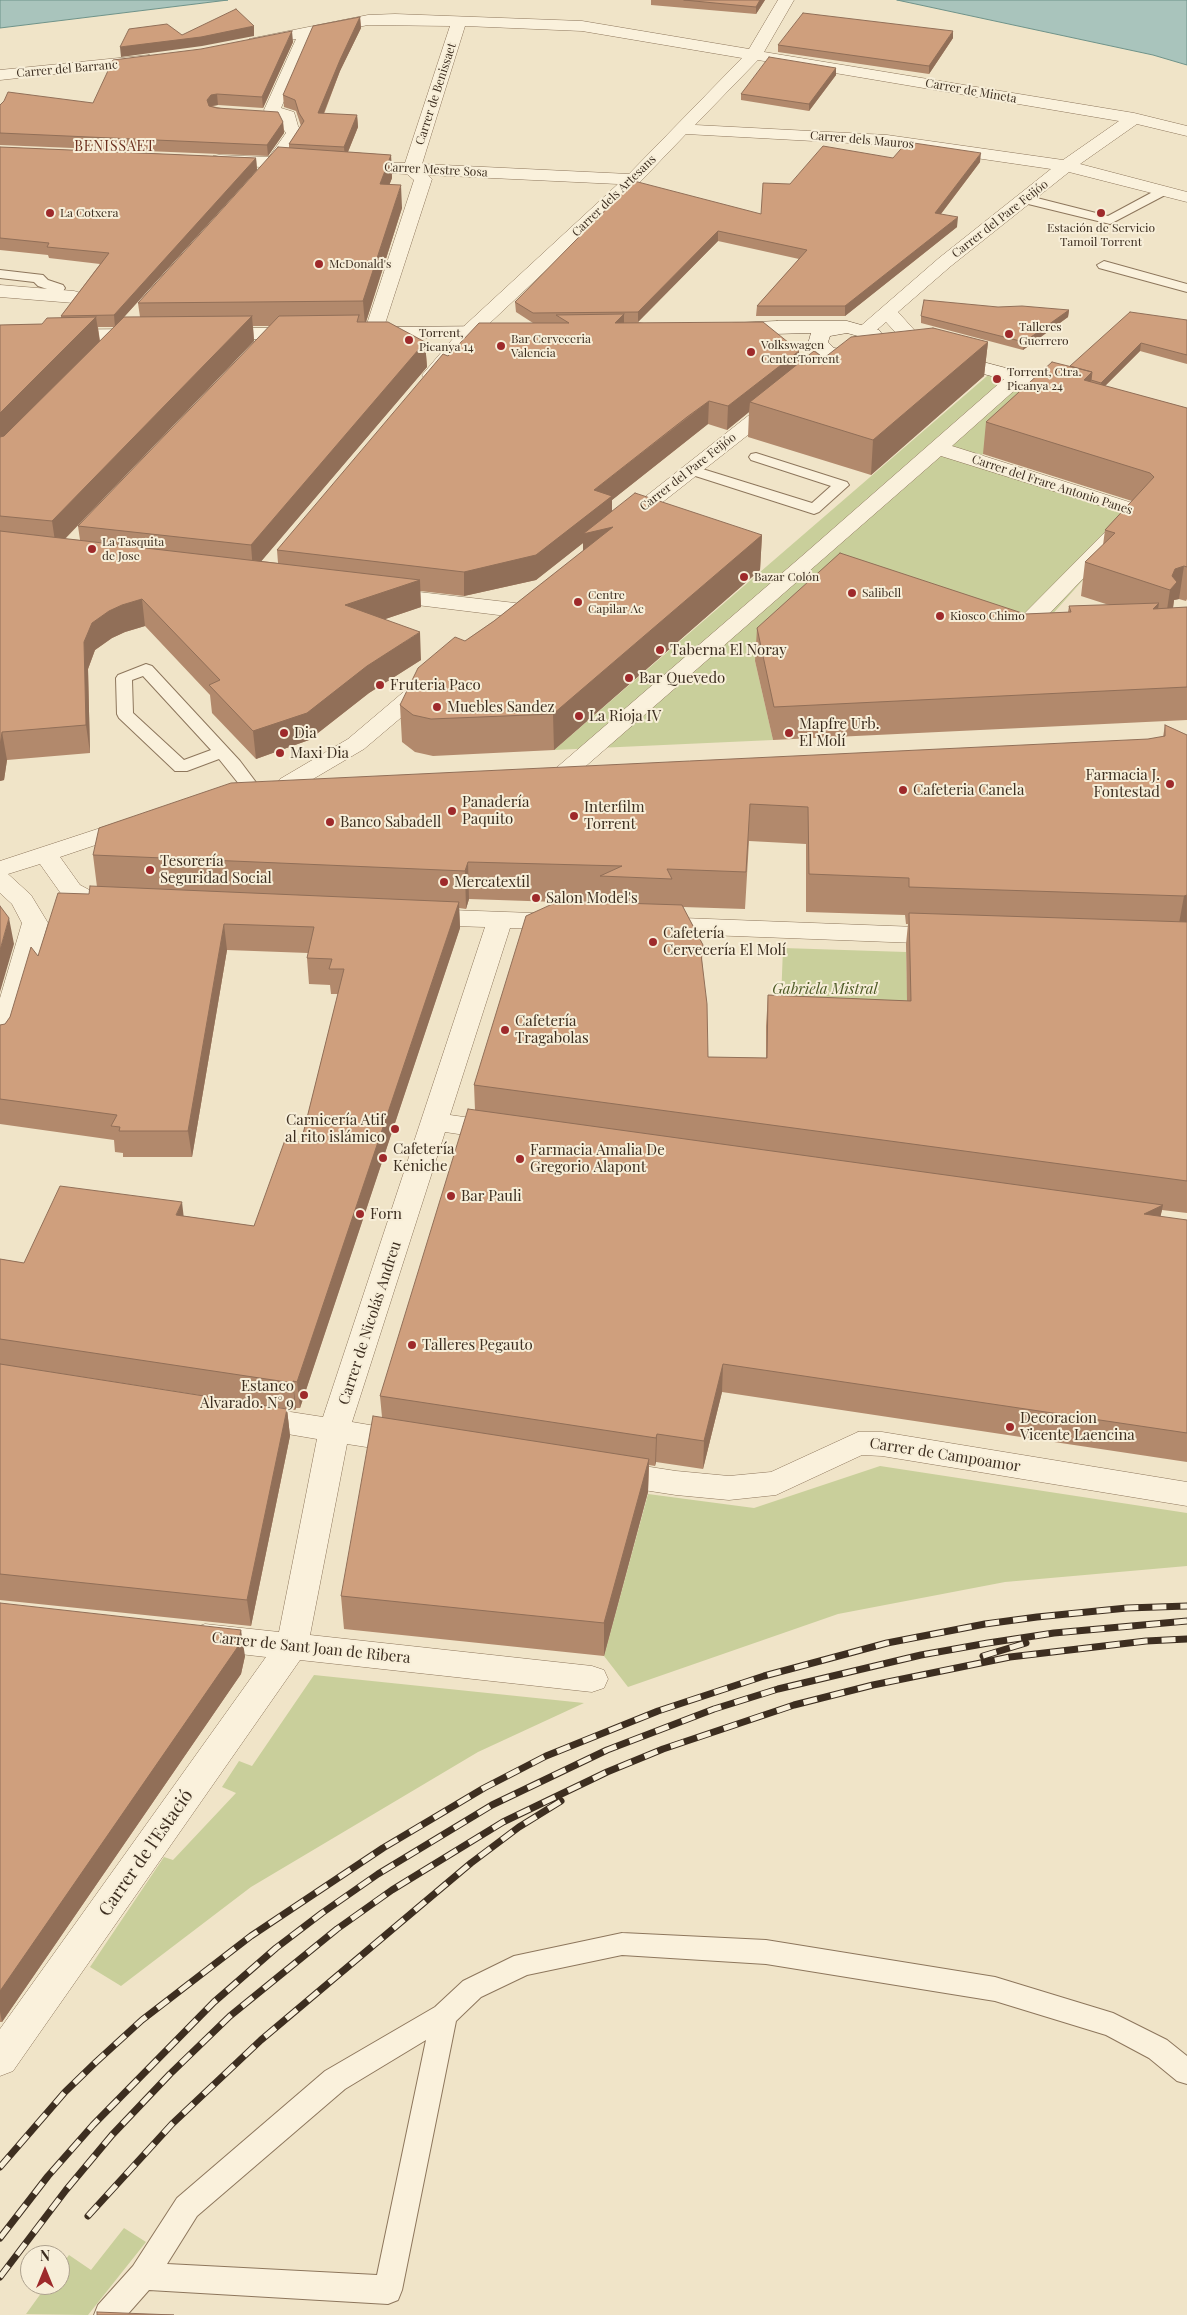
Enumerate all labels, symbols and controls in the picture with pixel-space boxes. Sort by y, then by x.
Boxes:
street label: Carrer de Benissaet [413,41,459,147]
street label: Carrer del Barranc [16,57,118,81]
street label: Carrer de Mineta [924,76,1018,106]
street label: Carrer dels Mauros [809,128,915,152]
district label: BENISSAET [73,139,157,155]
street label: Carrer dels Artesans [569,152,659,240]
street label: Carrer Mestre Sosa [384,160,488,180]
street label: Carrer del Pare Feijóo [949,177,1051,261]
place label: La Cotxera [60,206,119,220]
marker: La Cotxera [44,207,56,219]
marker: Estación de Servicio Tamoil Torrent [1095,207,1107,219]
place label: Estación de Servicio Tamoil Torrent [1047,221,1155,249]
place label: McDonald's [329,257,391,271]
marker: McDonald's [313,258,325,270]
place label: Talleres Guerrero [1019,320,1069,348]
place label: Torrent, Picanya 14 [419,326,474,354]
marker: Talleres Guerrero [1003,328,1015,340]
place label: Bar Cerveceria Valencia [511,332,591,360]
marker: Torrent, Picanya 14 [403,334,415,346]
place label: Volkswagen CenterTorrent [761,338,840,366]
marker: Bar Cerveceria Valencia [495,340,507,352]
marker: Volkswagen CenterTorrent [745,346,757,358]
place label: Torrent, Ctra. Picanya 24 [1007,365,1081,393]
marker: Torrent, Ctra. Picanya 24 [991,373,1003,385]
street label: Carrer del Pare Feijóo [637,430,739,514]
street label: Carrer del Frare Antonio Panes [970,452,1134,518]
place label: La Tasquita de Jose [102,535,164,563]
marker: La Tasquita de Jose [86,543,98,555]
place label: Bazar Colón [754,570,819,584]
marker: Bazar Colón [738,571,750,583]
place label: Salibell [862,586,901,600]
marker: Salibell [846,587,858,599]
place label: Centre Capilar Ac [588,588,644,616]
marker: Centre Capilar Ac [572,596,584,608]
place label: Kiosco Chimo [950,609,1025,623]
marker: Kiosco Chimo [934,610,946,622]
place label: Taberna El Noray [670,641,787,659]
marker: Taberna El Noray [654,644,666,656]
place label: Bar Quevedo [639,669,725,687]
marker: Bar Quevedo [623,672,635,684]
place label: Fruteria Paco [390,676,481,694]
marker: Fruteria Paco [374,679,386,691]
place label: Muebles Sandez [447,698,555,716]
marker: Muebles Sandez [431,701,443,713]
place label: La Rioja IV [589,707,661,725]
marker: La Rioja IV [573,710,585,722]
place label: Mapfre Urb. El Molí [799,715,879,750]
place label: Dia [294,724,317,742]
marker: Dia [278,727,290,739]
marker: Mapfre Urb. El Molí [783,727,795,739]
place label: Maxi Dia [290,744,349,762]
marker: Maxi Dia [274,747,286,759]
place label: Farmacia J. Fontestad [1085,766,1160,801]
marker: Farmacia J. Fontestad [1164,778,1176,790]
place label: Cafeteria Canela [913,781,1024,799]
marker: Cafeteria Canela [897,784,909,796]
place label: Panadería Paquito [462,793,529,828]
place label: Interfilm Torrent [584,798,644,833]
marker: Panadería Paquito [446,805,458,817]
marker: Interfilm Torrent [568,810,580,822]
place label: Banco Sabadell [340,813,441,831]
marker: Banco Sabadell [324,816,336,828]
place label: Tesorería Seguridad Social [160,852,272,887]
marker: Tesorería Seguridad Social [144,864,156,876]
place label: Mercatextil [454,873,530,891]
marker: Mercatextil [438,876,450,888]
place label: Salon Model's [546,889,638,907]
marker: Salon Model's [530,892,542,904]
place label: Cafetería Cervecería El Molí [663,924,786,959]
marker: Cafetería Cervecería El Molí [647,936,659,948]
park label: Gabriela Mistral [772,980,878,998]
place label: Cafetería Tragabolas [515,1012,589,1047]
marker: Cafetería Tragabolas [499,1024,511,1036]
place label: Carnicería Atif al rito islámico [285,1111,385,1146]
marker: Carnicería Atif al rito islámico [389,1123,401,1135]
place label: Cafetería Keniche [393,1140,455,1175]
place label: Farmacia Amalia De Gregorio Alapont [530,1141,665,1176]
marker: Cafetería Keniche [377,1152,389,1164]
marker: Farmacia Amalia De Gregorio Alapont [514,1153,526,1165]
place label: Bar Pauli [461,1187,522,1205]
marker: Bar Pauli [445,1190,457,1202]
place label: Forn [370,1205,402,1223]
marker: Forn [354,1208,366,1220]
street label: Carrer de Nicolás Andreu [335,1239,405,1407]
place label: Talleres Pegauto [422,1336,533,1354]
marker: Talleres Pegauto [406,1339,418,1351]
place label: Estanco Alvarado. N° 9 [200,1377,294,1412]
marker: Estanco Alvarado. N° 9 [298,1389,310,1401]
place label: Decoracion Vicente Laencina [1020,1409,1135,1444]
marker: Decoracion Vicente Laencina [1004,1421,1016,1433]
street label: Carrer de Campoamor [868,1434,1022,1476]
street label: Carrer de Sant Joan de Ribera [211,1629,411,1667]
street label: Carrer de l'Estació [94,1786,198,1920]
north arrow [20,2245,70,2295]
text: N [40,2246,50,2265]

